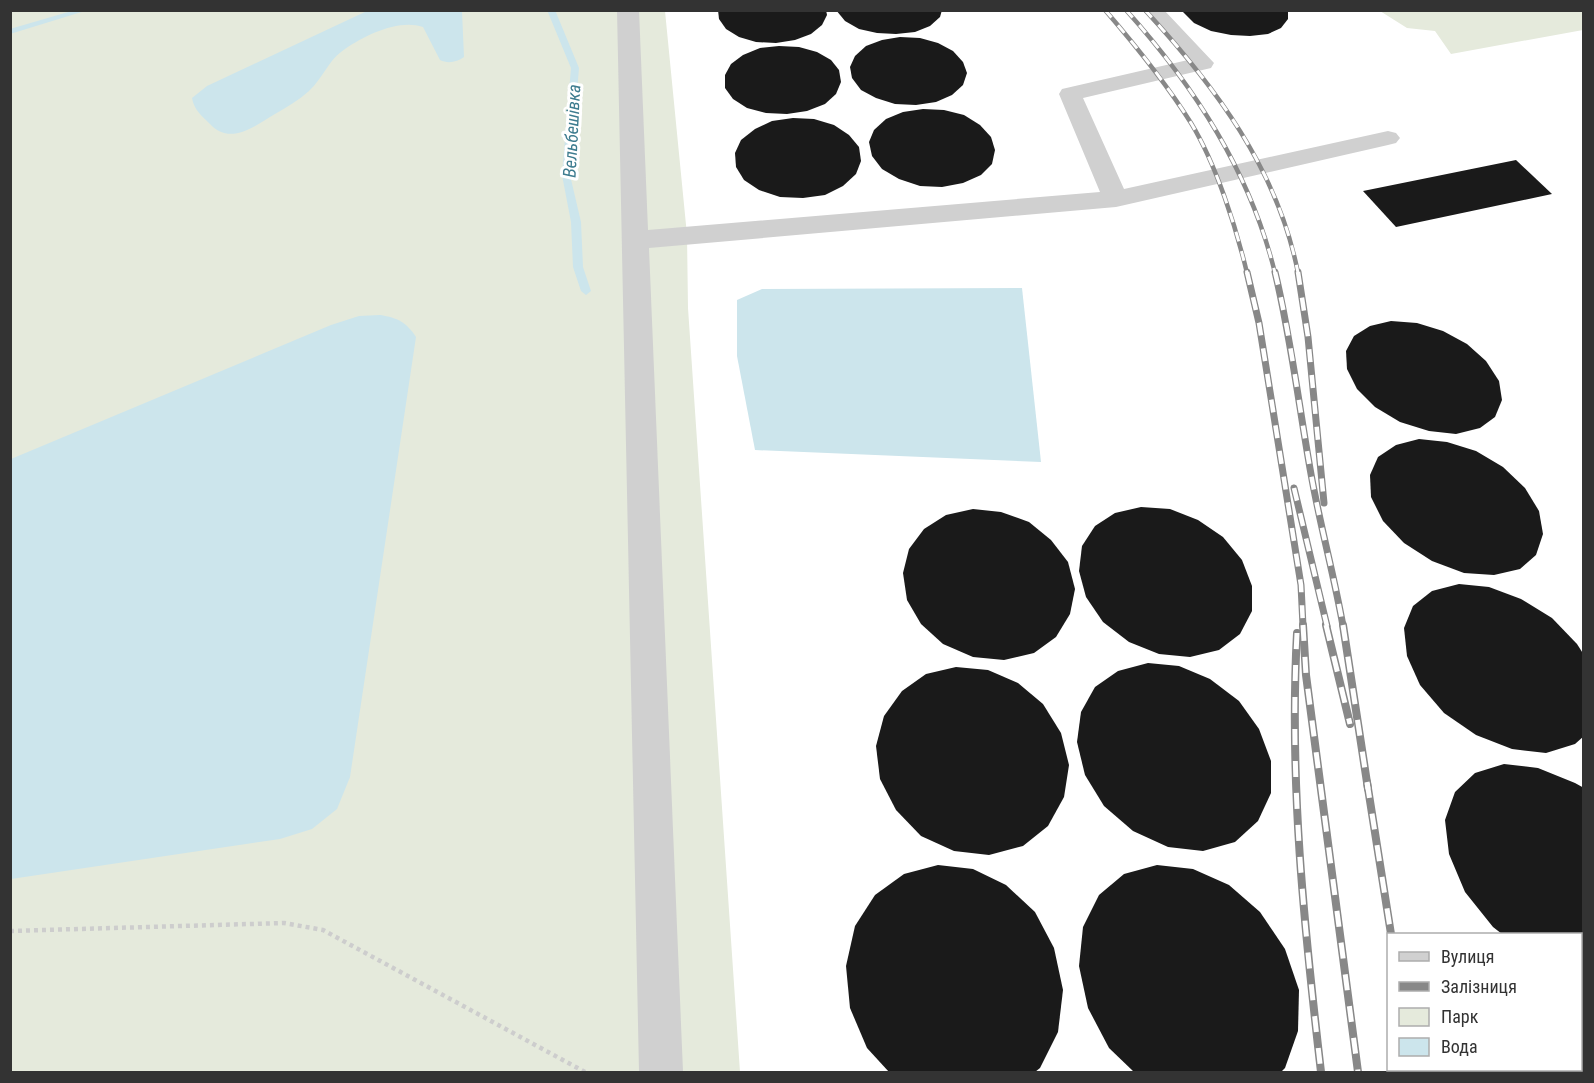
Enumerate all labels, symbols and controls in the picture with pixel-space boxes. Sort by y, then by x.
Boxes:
water label: Вельбешівка [559,84,584,178]
legend [1387,933,1582,1071]
text: Вулиця [1441,946,1495,967]
text: Залізниця [1441,976,1517,997]
text: Парк [1441,1006,1479,1027]
text: Вода [1441,1036,1478,1057]

